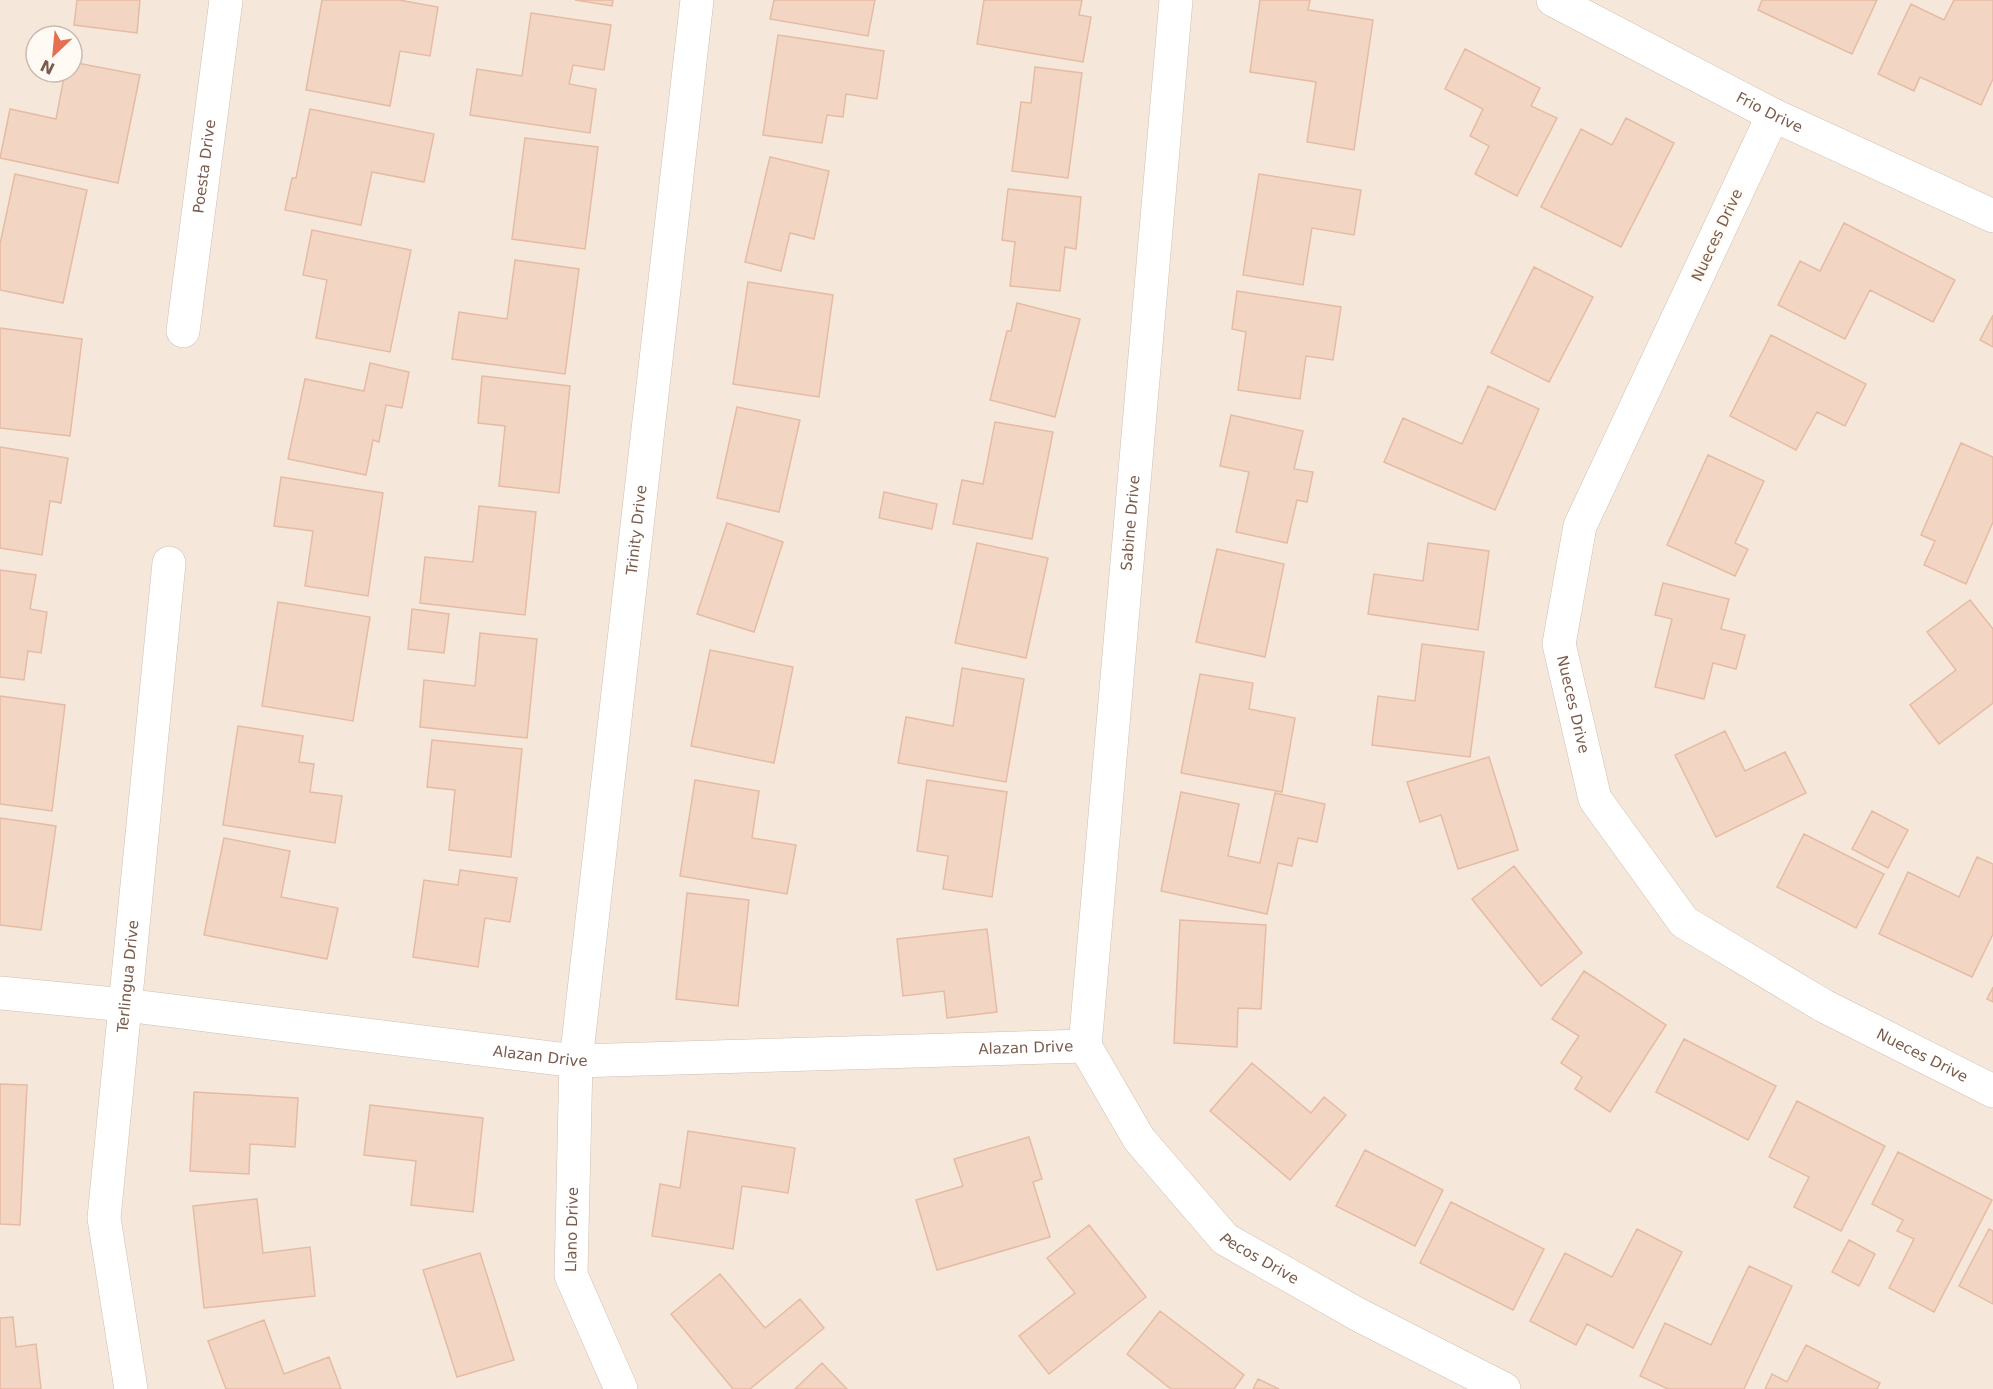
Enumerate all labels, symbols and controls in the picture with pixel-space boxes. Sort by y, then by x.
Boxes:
north arrow [24,24,84,84]
text: N [37,56,58,79]
street label: Frio Drive [1733,88,1806,136]
street label: Poesta Drive [189,118,219,214]
street label: Nueces Drive [1688,186,1746,284]
street label: Sabine Drive [1117,474,1144,572]
street label: Trinity Drive [622,484,651,577]
street label: Nueces Drive [1553,654,1593,755]
street label: Terlingua Drive [113,919,143,1034]
street label: Nueces Drive [1873,1025,1971,1086]
street label: Alazan Drive [978,1037,1074,1058]
street label: Alazan Drive [492,1042,588,1070]
street label: Llano Drive [562,1187,582,1272]
street label: Pecos Drive [1215,1230,1302,1288]

